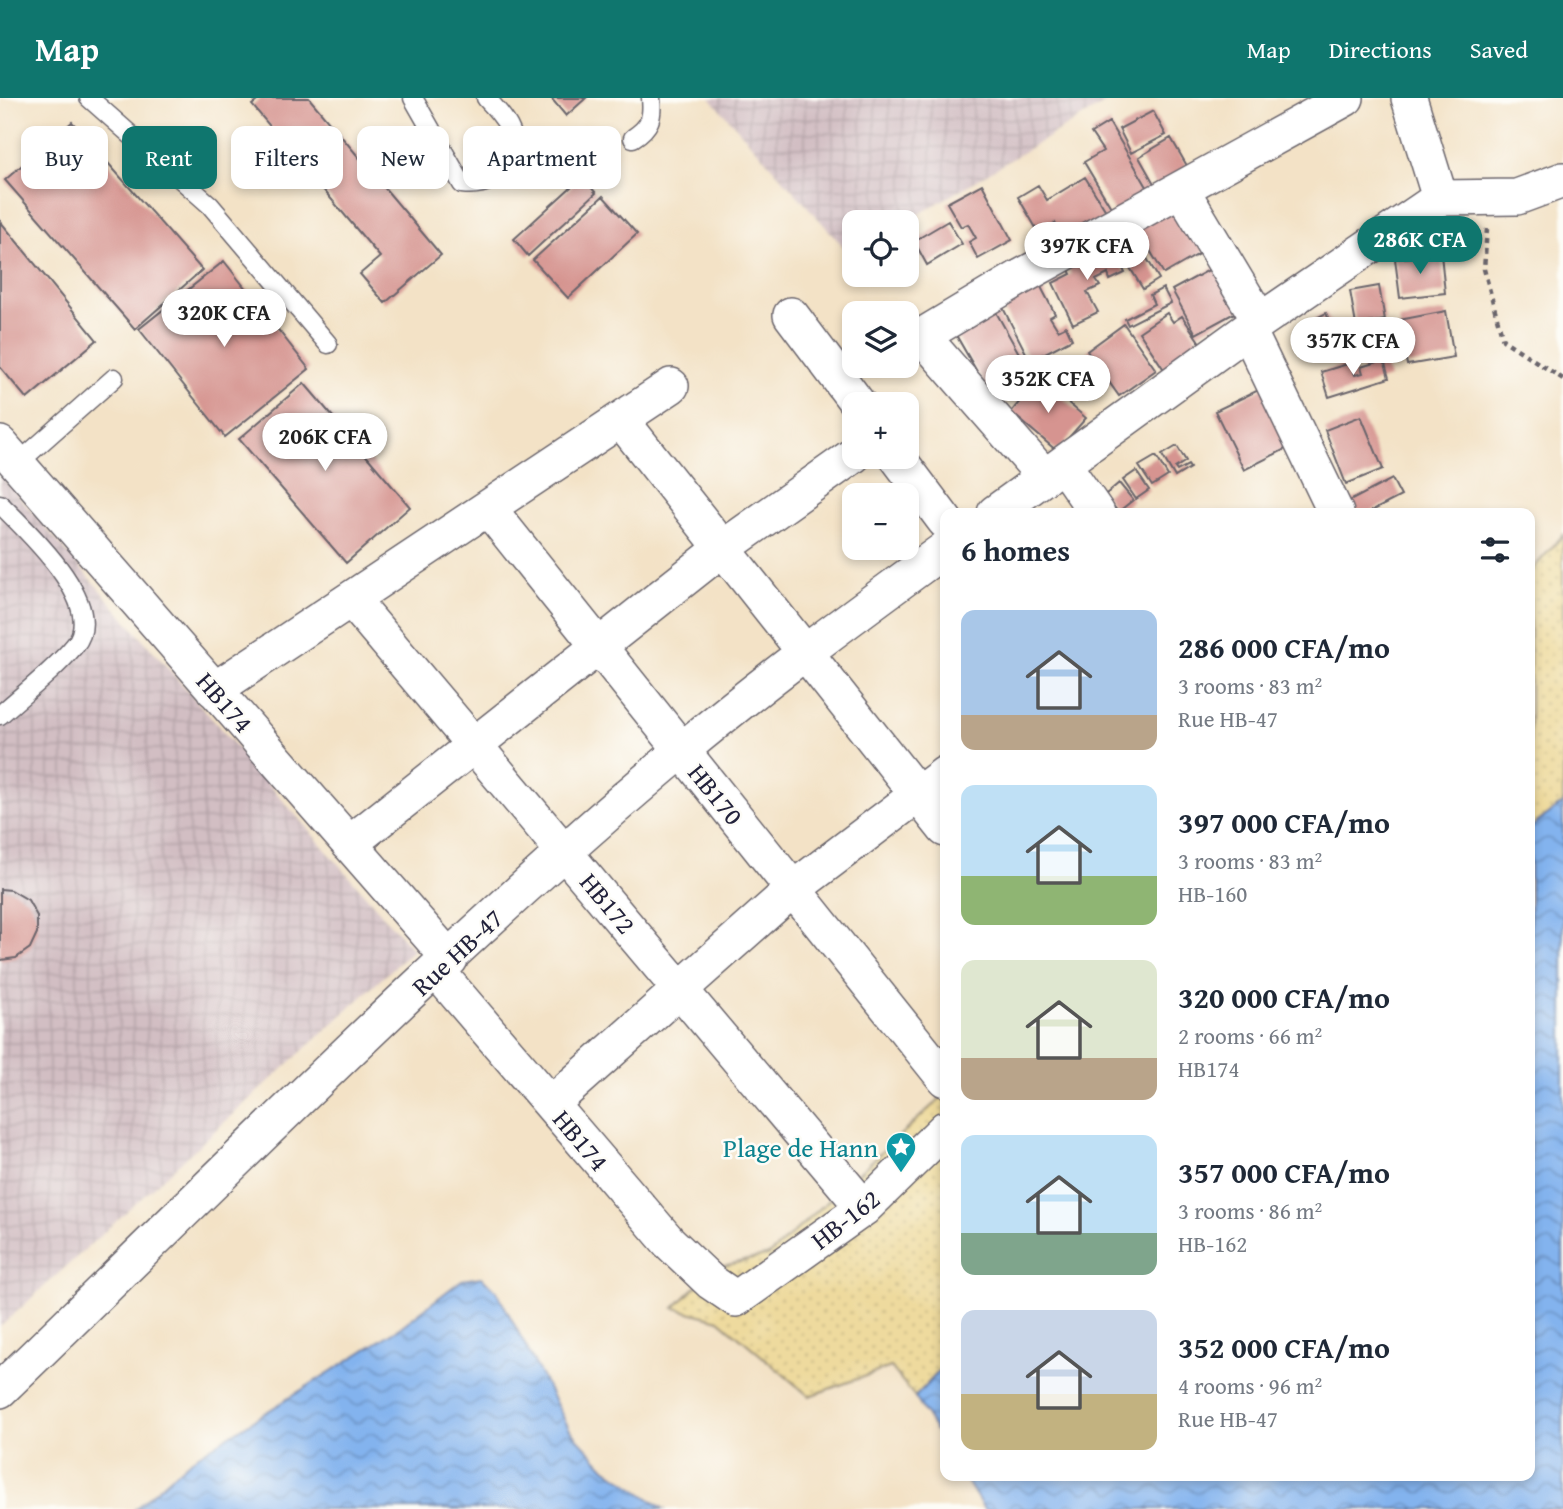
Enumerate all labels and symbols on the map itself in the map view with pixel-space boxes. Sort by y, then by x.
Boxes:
pin: 286K CFA [1348,216,1492,276]
pin: 397K CFA [1015,222,1159,282]
pin: 320K CFA [152,289,296,349]
pin: 357K CFA [1281,317,1425,377]
pin: 352K CFA [976,356,1120,415]
pin: 206K CFA [253,414,397,473]
street label: HB174 [187,663,263,741]
street label: HB170 [679,755,753,833]
street label: HB172 [571,864,645,942]
street label: Rue HB-47 [402,899,512,1005]
street label: HB174 [544,1101,618,1179]
place label: Plage de Hann [723,1128,878,1167]
place icon: Plage de Hann [884,1130,918,1174]
street label: HB-162 [802,1179,888,1259]

